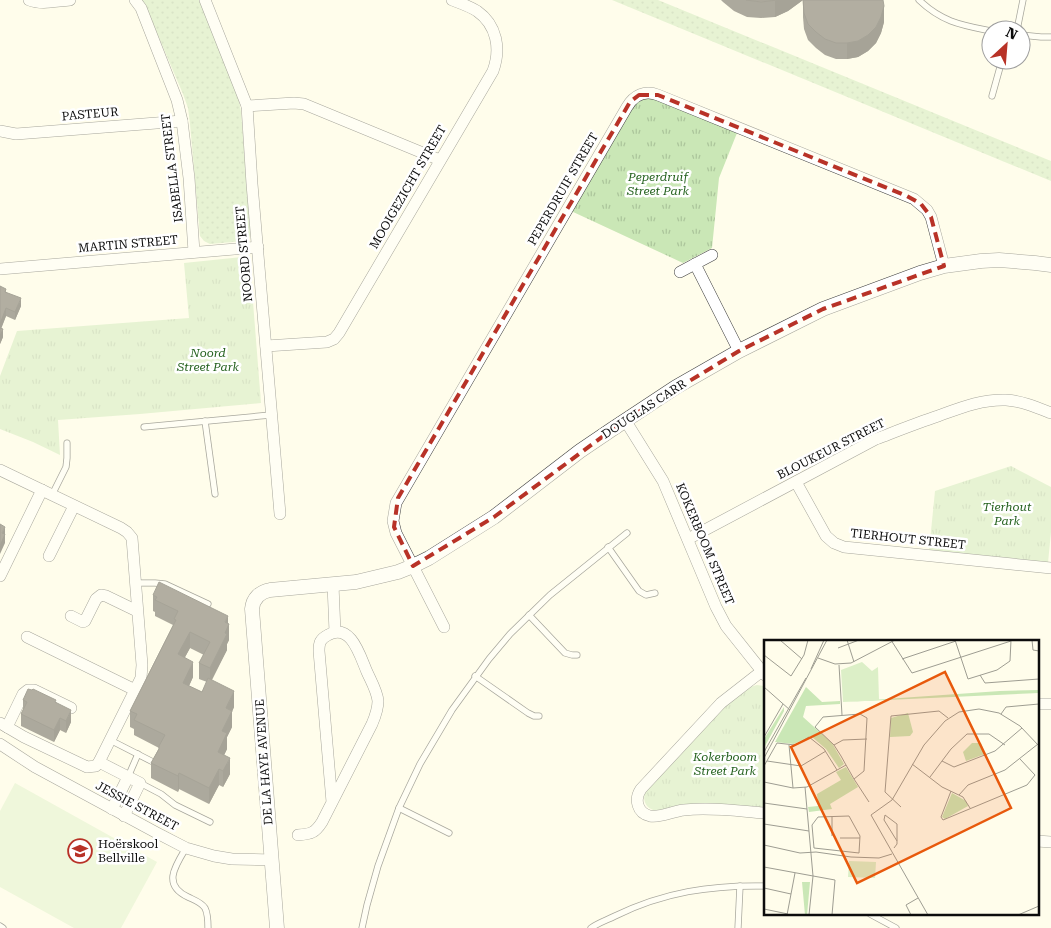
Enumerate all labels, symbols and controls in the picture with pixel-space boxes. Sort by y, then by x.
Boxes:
north arrow [981,20,1031,70]
text: N [1003,24,1020,43]
street label: PASTEUR [61,104,120,123]
street label: ISABELLA STREET [158,113,186,223]
street label: MOOIGEZICHT STREET [367,123,449,251]
street label: PEPERDRUIF STREET [525,130,601,248]
park label: Peperdruif Street Park [626,170,690,198]
street label: NOORD STREET [233,205,255,303]
street label: MARTIN STREET [78,233,178,255]
park label: Noord Street Park [176,346,240,374]
street label: DOUGLAS CARR [599,376,689,442]
street label: BLOUKEUR STREET [775,416,887,482]
street label: KOKERBOOM STREET [673,481,737,607]
park label: Tierhout Park [983,500,1032,528]
street label: TIERHOUT STREET [850,526,966,552]
inset map [764,640,1038,916]
street label: DE LA HAYE AVENUE [253,699,275,825]
park label: Kokerboom Street Park [692,750,758,778]
street label: JESSIE STREET [93,778,181,834]
place label: Hoërskool Bellville [98,837,158,865]
school or university icon: Hoërskool Bellville [67,838,93,864]

